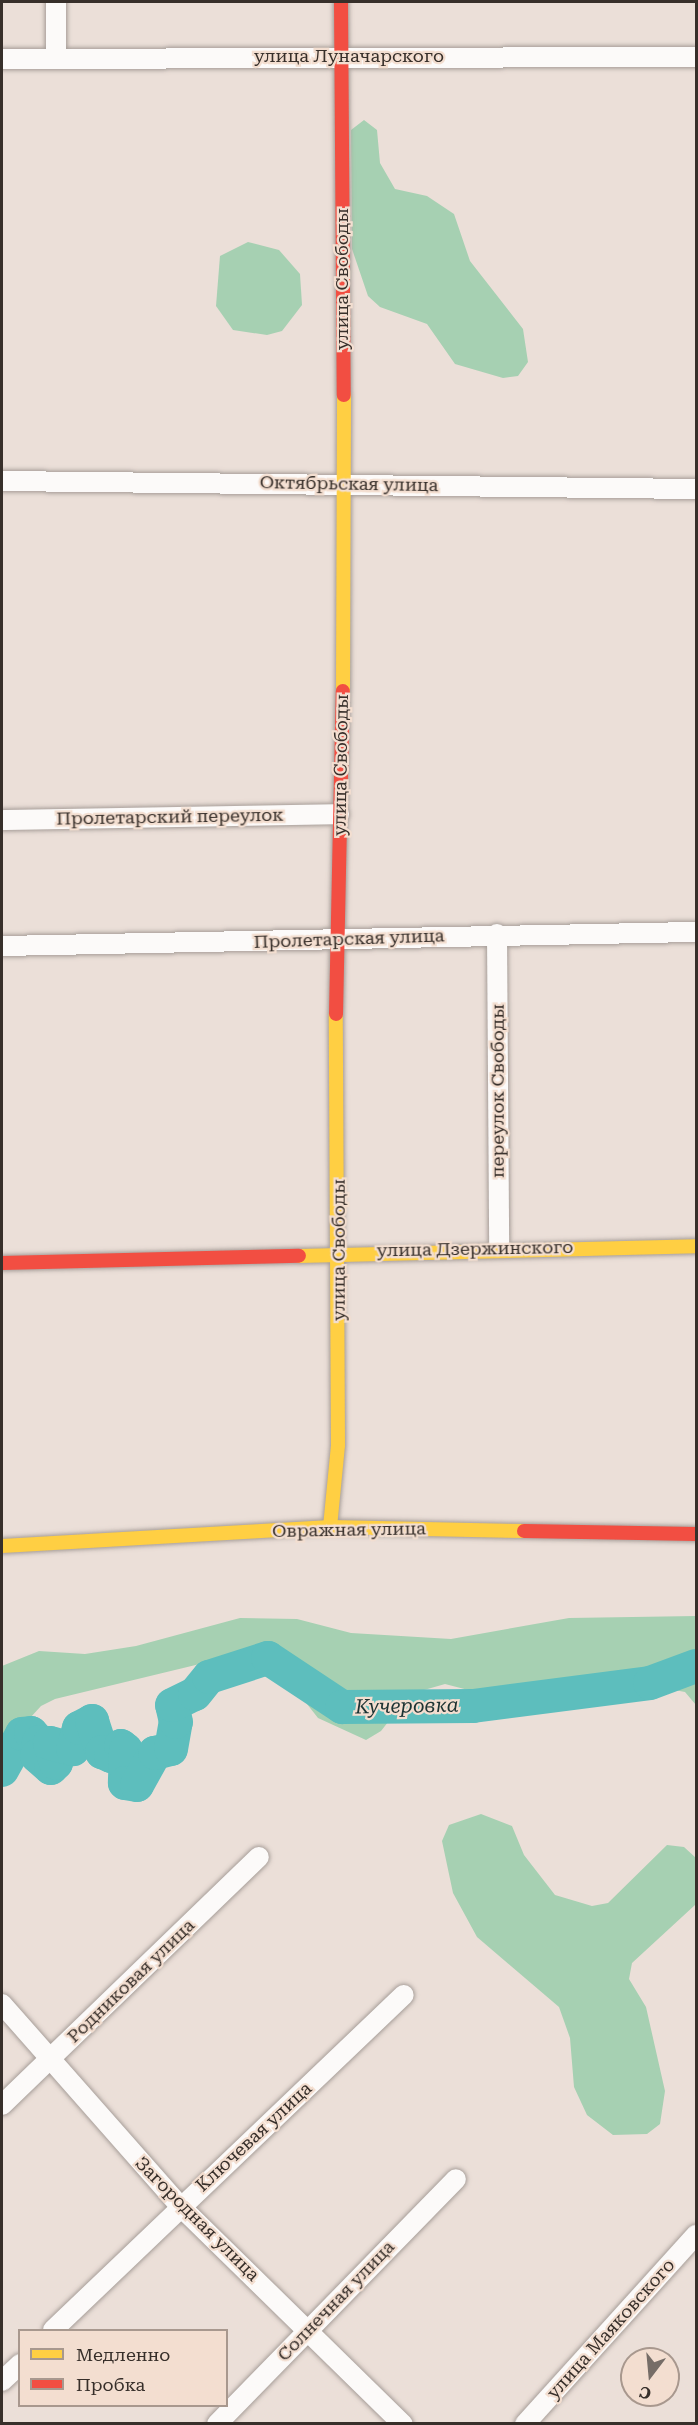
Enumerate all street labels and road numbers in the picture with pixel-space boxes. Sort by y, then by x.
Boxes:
street label: улица Луначарского [254,45,444,67]
street label: улица Свободы [331,208,353,350]
street label: Октябрьская улица [260,472,438,496]
street label: улица Свободы [329,694,353,836]
street label: Пролетарский переулок [56,804,284,830]
street label: Пролетарская улица [253,925,445,953]
street label: переулок Свободы [487,1004,509,1178]
street label: улица Свободы [328,1179,350,1321]
street label: улица Дзержинского [377,1236,573,1262]
street label: Овражная улица [272,1518,426,1542]
street label: Родниковая улица [63,1915,199,2047]
street label: Ключевая улица [192,2078,316,2196]
street label: Загородная улица [130,2152,264,2286]
street label: Солнечная улица [273,2236,399,2366]
street label: улица Маяковского [543,2255,679,2403]

